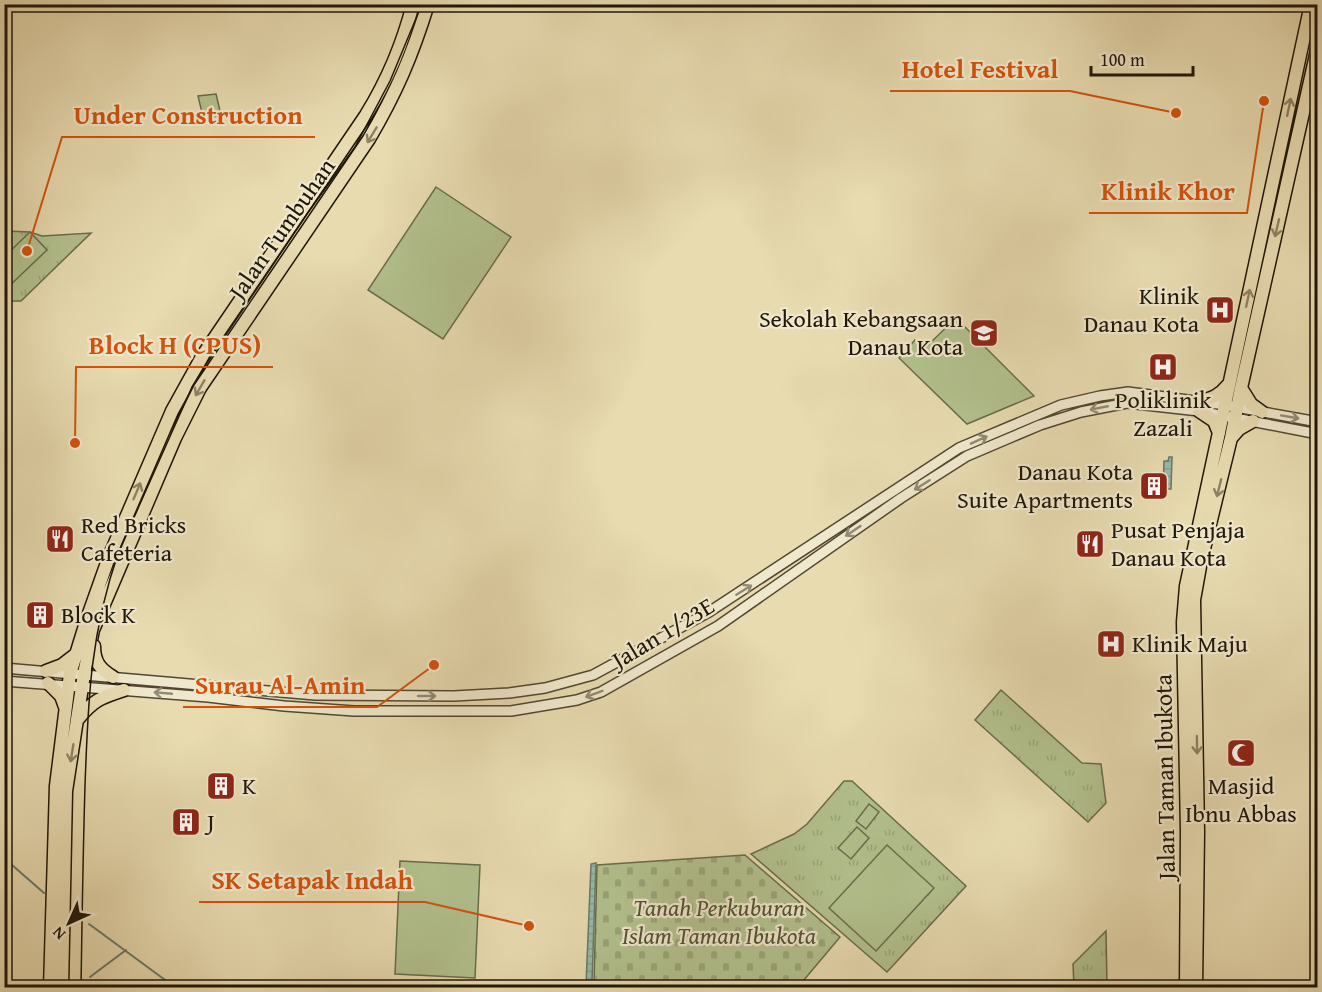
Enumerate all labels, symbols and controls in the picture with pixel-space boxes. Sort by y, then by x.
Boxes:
scale bar [1091,39,1193,77]
text: 100 m [1100,46,1145,73]
callout: Hotel Festival [890,47,1070,91]
text: Hotel Festival [902,49,1058,88]
callout: Under Construction [62,93,315,137]
text: Under Construction [73,95,303,134]
one-way arrow [1284,98,1295,118]
one-way arrow [365,126,377,143]
street label: Jalan Tumbuhan [218,150,344,309]
callout: Klinik Khor [1089,169,1247,213]
text: Klinik Khor [1101,171,1235,210]
one-way arrow [1270,218,1282,237]
place label: Klinik Danau Kota [1084,278,1200,341]
one-way arrow [1243,289,1255,308]
hospital icon: Klinik Danau Kota [1204,294,1236,326]
place label: Sekolah Kebangsaan Danau Kota [759,301,964,364]
school or university icon: Sekolah Kebangsaan Danau Kota [968,317,1000,349]
callout: Block H (CPUS) [76,323,273,367]
text: Block H (CPUS) [89,325,261,364]
hospital icon: Poliklinik Zazali [1147,351,1179,383]
one-way arrow [194,379,206,396]
place label: Poliklinik Zazali [1115,382,1212,445]
one-way arrow [1090,403,1109,414]
one-way arrow [1280,412,1299,423]
one-way arrow [970,433,988,444]
place label: Danau Kota Suite Apartments [957,454,1134,517]
building icon: Danau Kota Suite Apartments [1138,470,1170,502]
one-way arrow [1213,478,1224,497]
one-way arrow [913,479,930,492]
one-way arrow [133,482,144,500]
place label: Red Bricks Cafeteria [81,507,186,570]
place label: Pusat Penjaja Danau Kota [1111,512,1245,575]
restaurant icon: Red Bricks Cafeteria [44,523,76,555]
one-way arrow [845,526,862,538]
restaurant icon: Pusat Penjaja Danau Kota [1074,528,1106,560]
one-way arrow [736,584,753,597]
street label: Jalan 1/23E [602,588,721,678]
place label: Block K [61,597,136,632]
building icon: Block K [24,599,56,631]
place label: Klinik Maju [1132,626,1248,661]
hospital icon: Klinik Maju [1095,628,1127,660]
callout: Surau Al-Amin [183,663,377,707]
text: Surau Al-Amin [195,665,366,704]
street label: Jalan Taman Ibukota [1145,673,1184,883]
one-way arrow [154,687,173,698]
one-way arrow [416,690,436,702]
one-way arrow [585,690,604,701]
one-way arrow [1191,735,1203,755]
mosque icon: Masjid Ibnu Abbas [1225,737,1257,769]
one-way arrow [67,743,78,763]
place label: K [242,768,257,803]
place label: Masjid Ibnu Abbas [1185,768,1297,831]
building icon: K [205,770,237,802]
place label: J [204,804,215,839]
building icon: J [170,806,202,838]
callout: SK Setapak Indah [199,858,425,902]
text: SK Setapak Indah [211,860,414,899]
park label: Tanah Perkuburan Islam Taman Ibukota [622,890,816,953]
north arrow [39,893,99,953]
text: N [46,921,71,946]

